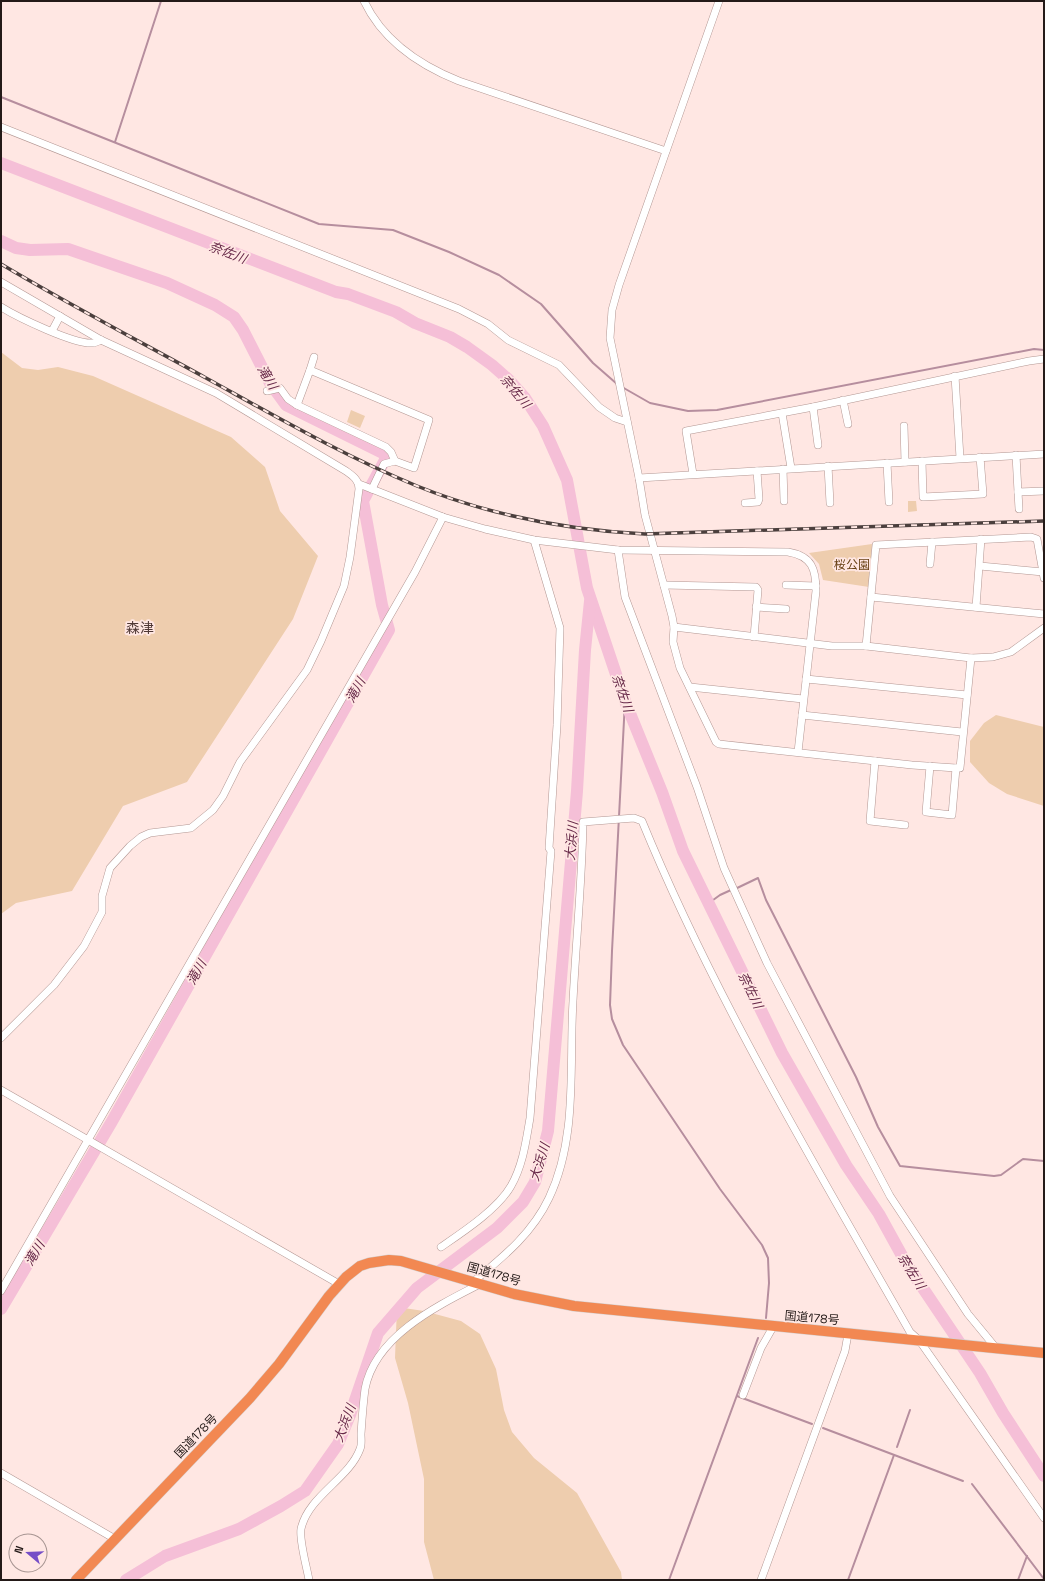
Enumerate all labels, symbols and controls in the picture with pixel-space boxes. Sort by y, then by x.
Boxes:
water label: 奈佐川 [207,238,251,268]
water label: 滝川 [254,362,283,394]
water label: 奈佐川 [497,371,536,413]
park label: 桜公園 [834,557,870,573]
district label: 森津 [126,619,154,637]
water label: 奈佐川 [608,672,638,716]
water label: 滝川 [342,673,370,706]
water label: 大浜川 [561,819,582,861]
water label: 滝川 [183,955,211,988]
water label: 奈佐川 [734,969,768,1013]
water label: 大浜川 [526,1139,554,1183]
water label: 滝川 [20,1236,49,1269]
water label: 奈佐川 [894,1250,930,1294]
street label: 国道178号 [465,1259,523,1289]
street label: 国道178号 [784,1308,840,1328]
water label: 大浜川 [330,1400,360,1444]
street label: 国道178号 [171,1411,221,1461]
north arrow [8,1533,48,1573]
text: N [11,1544,26,1556]

